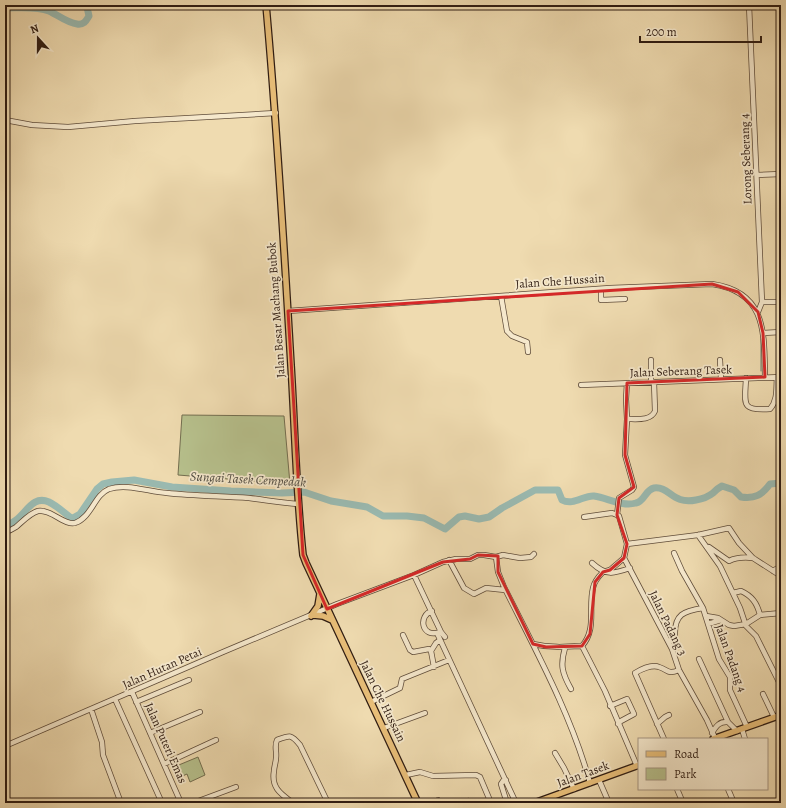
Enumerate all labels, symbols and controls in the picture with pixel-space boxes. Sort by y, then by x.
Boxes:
north arrow [18,18,58,58]
scale bar [640,18,761,44]
text: N [28,21,41,38]
text: 200 m [646,24,677,40]
street label: Lorong Seberang 4 [736,113,756,205]
street label: Jalan Besar Machang Bubok [263,242,289,378]
street label: Jalan Che Hussain [515,270,605,292]
street label: Jalan Seberang Tasek [630,361,732,381]
water label: Sungai Tasek Cempedak [190,467,307,491]
street label: Jalan Padang 3 [645,588,691,658]
street label: Jalan Padang 4 [711,622,751,695]
street label: Jalan Hutan Petai [120,643,204,693]
street label: Jalan Che Hussain [356,657,410,745]
street label: Jalan Puteri Emas [141,700,191,786]
legend [638,738,768,790]
text: Road [674,746,700,762]
street label: Jalan Tasek [555,757,611,791]
text: Park [674,766,697,782]

